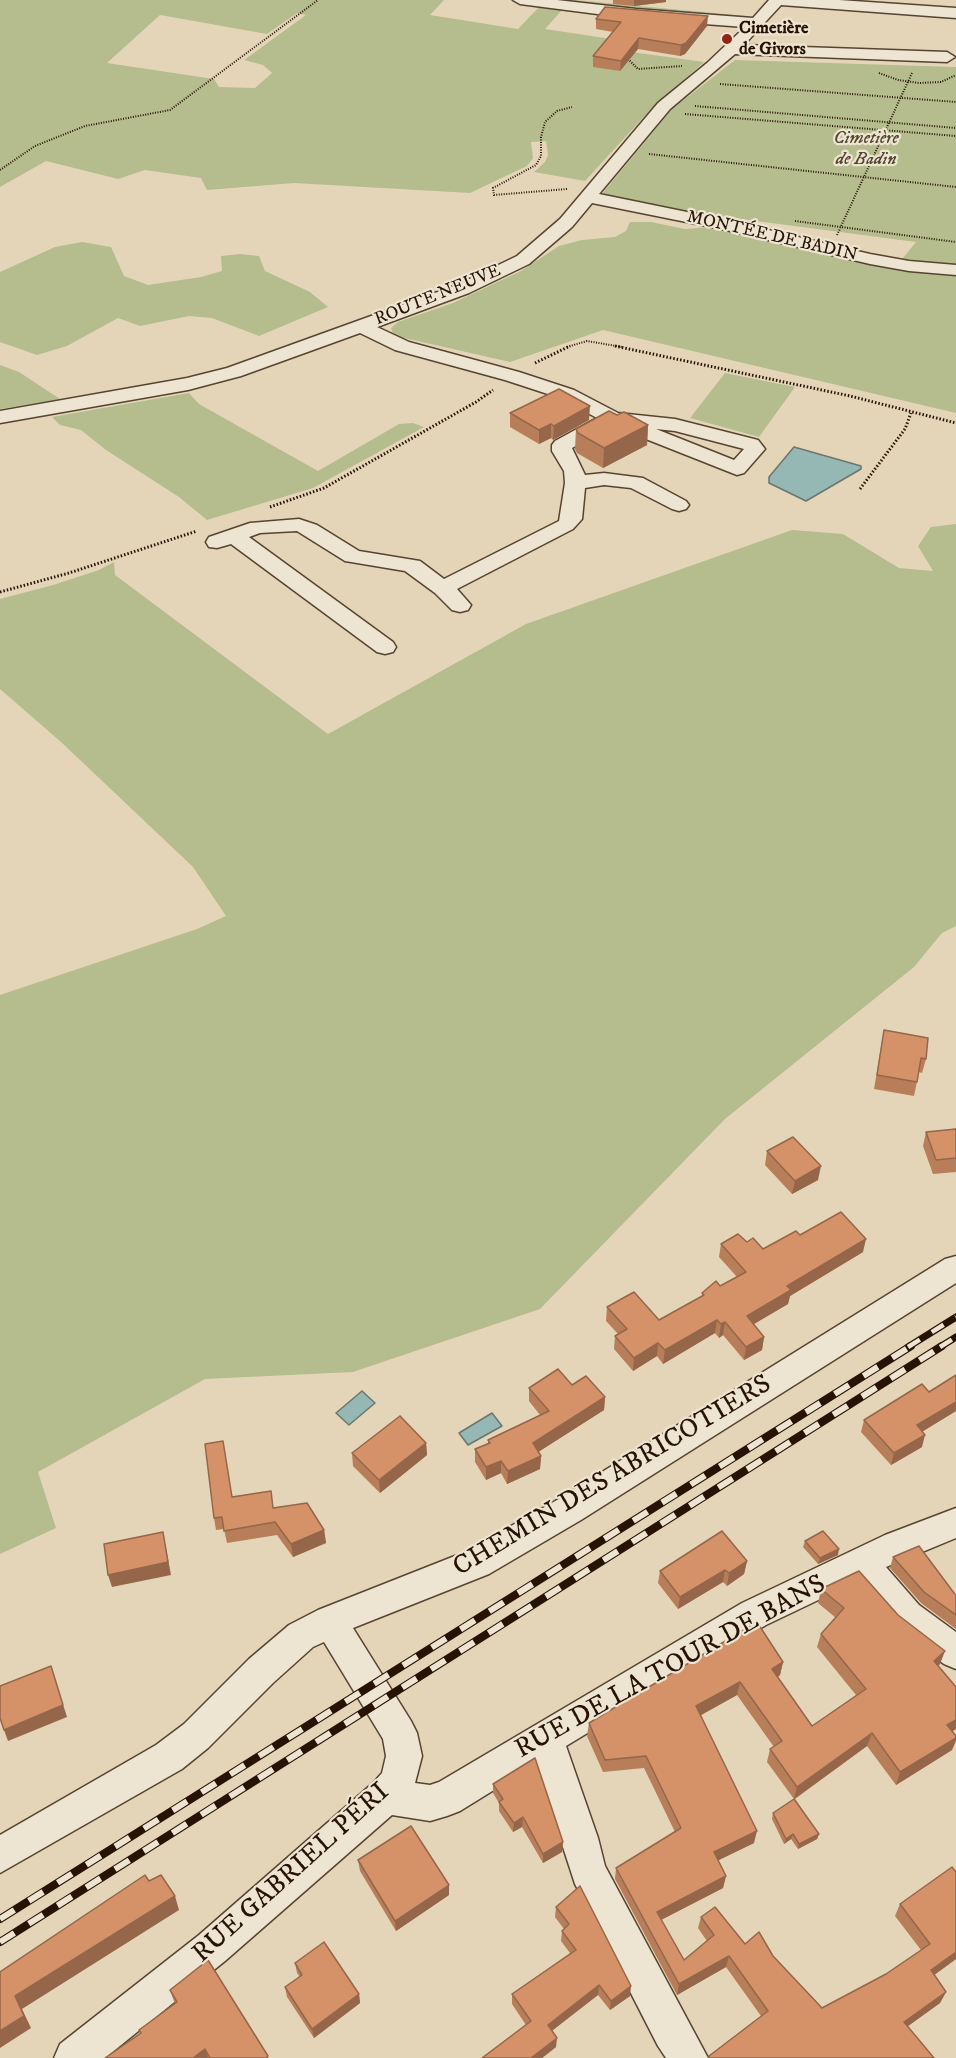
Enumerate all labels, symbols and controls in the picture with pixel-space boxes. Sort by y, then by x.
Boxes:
place label: Cimetière de Givors [739,18,808,60]
marker: Cimetière de Givors [720,32,734,46]
park label: Cimetière de Badin [833,128,899,170]
street label: MONTÉE DE BADIN [684,207,860,267]
street label: ROUTE NEUVE [372,261,504,331]
street label: CHEMIN DES ABRICOTIERS [448,1369,778,1585]
street label: RUE DE LA TOUR DE BANS [510,1569,832,1767]
street label: RUE GABRIEL PÉRI [187,1777,397,1971]

